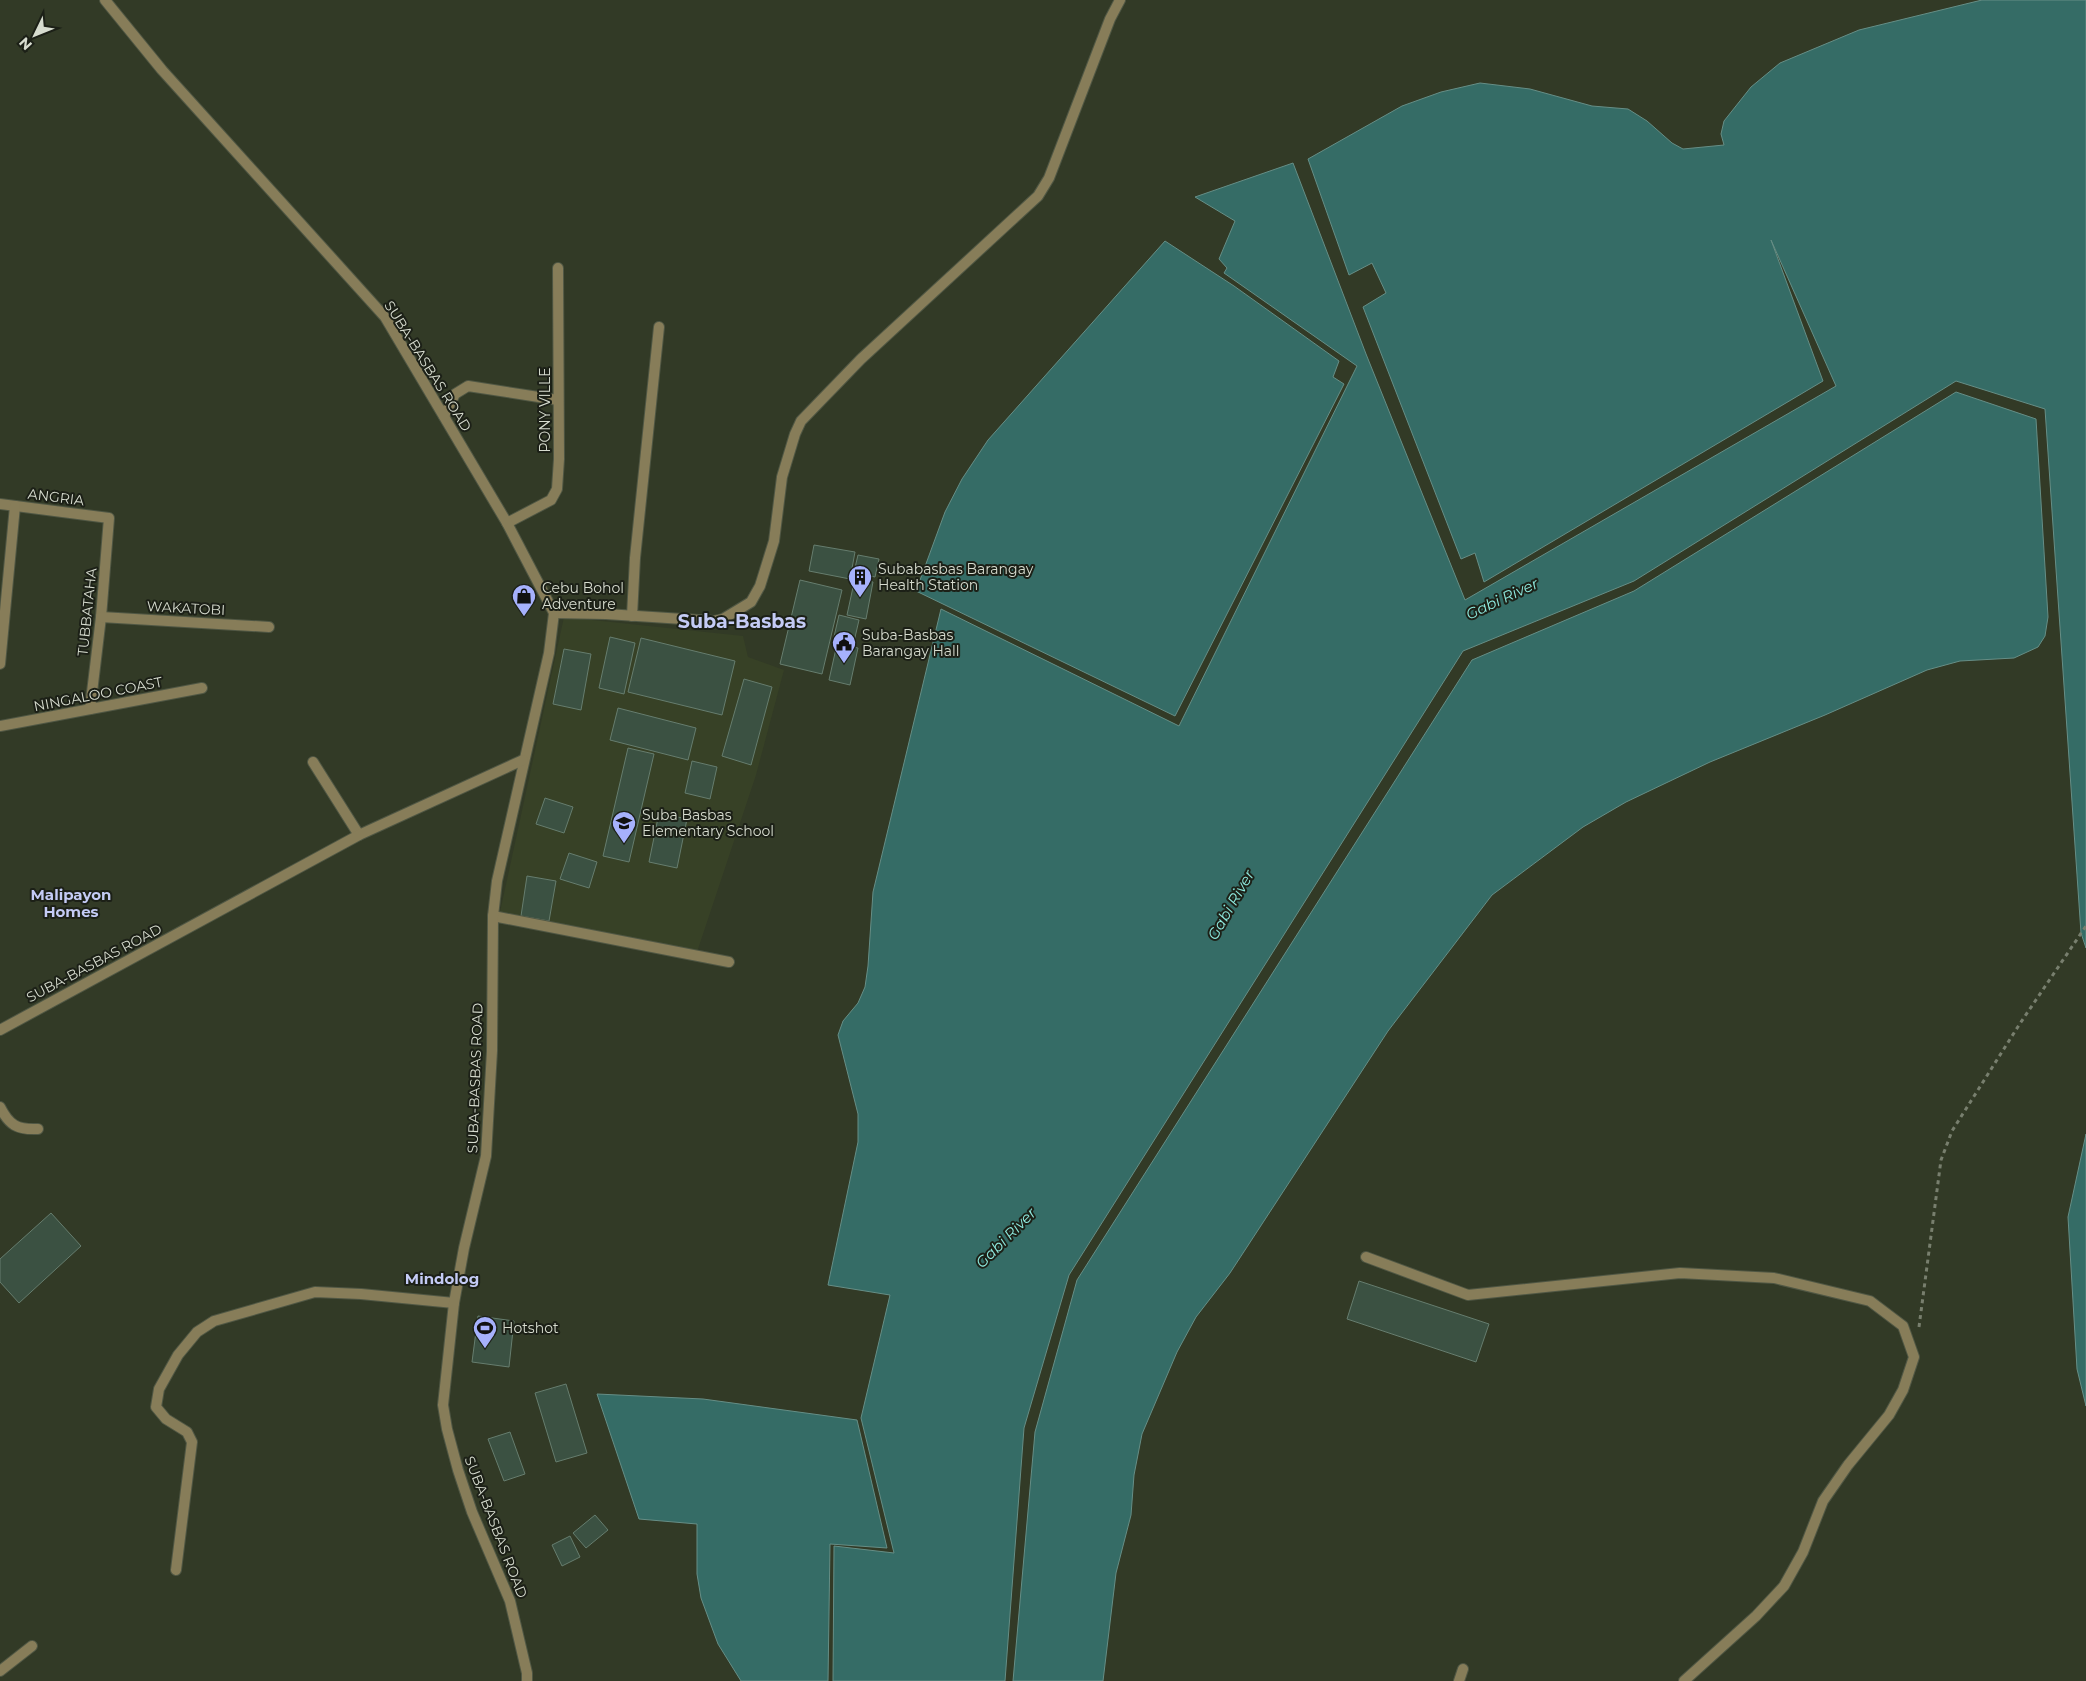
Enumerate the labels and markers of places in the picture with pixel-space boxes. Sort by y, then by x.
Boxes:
place label: Subabasbas Barangay Health Station [878,560,1034,594]
building icon: Subabasbas Barangay Health Station [847,564,873,598]
place label: Cebu Bohol Adventure [542,579,624,613]
shop icon: Cebu Bohol Adventure [511,583,537,617]
place label: Suba-Basbas Barangay Hall [862,626,960,660]
public building icon: Suba-Basbas Barangay Hall [831,630,857,664]
place label: Suba Basbas Elementary School [642,806,774,840]
school or university icon: Suba Basbas Elementary School [611,810,637,844]
sports icon: Hotshot [472,1315,498,1349]
place label: Hotshot [502,1319,559,1337]

